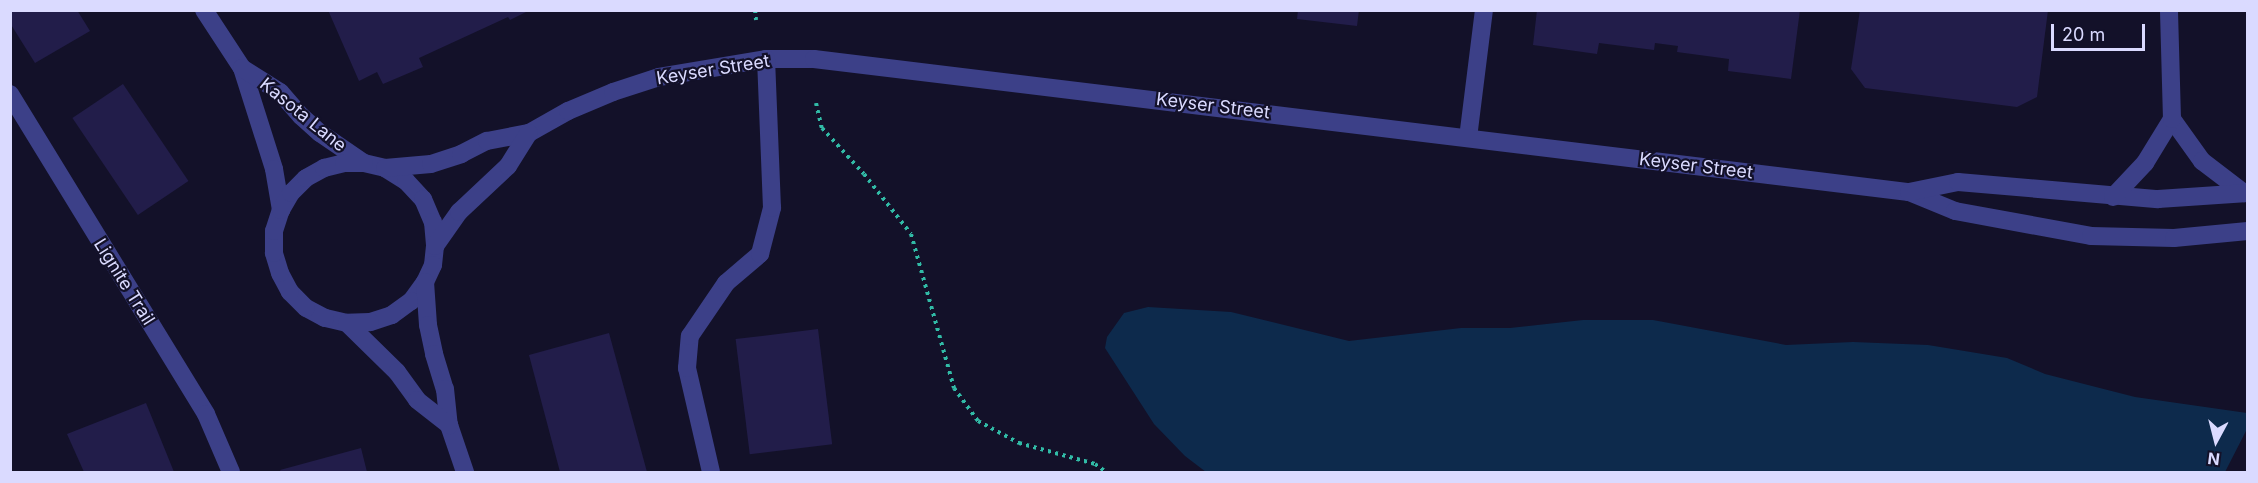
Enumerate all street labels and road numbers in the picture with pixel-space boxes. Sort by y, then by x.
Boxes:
street label: Keyser Street [655,50,771,90]
street label: Kasota Lane [255,74,351,156]
street label: Keyser Street [1155,88,1271,124]
street label: Keyser Street [1638,148,1754,184]
street label: Lignite Trail [89,235,159,329]

